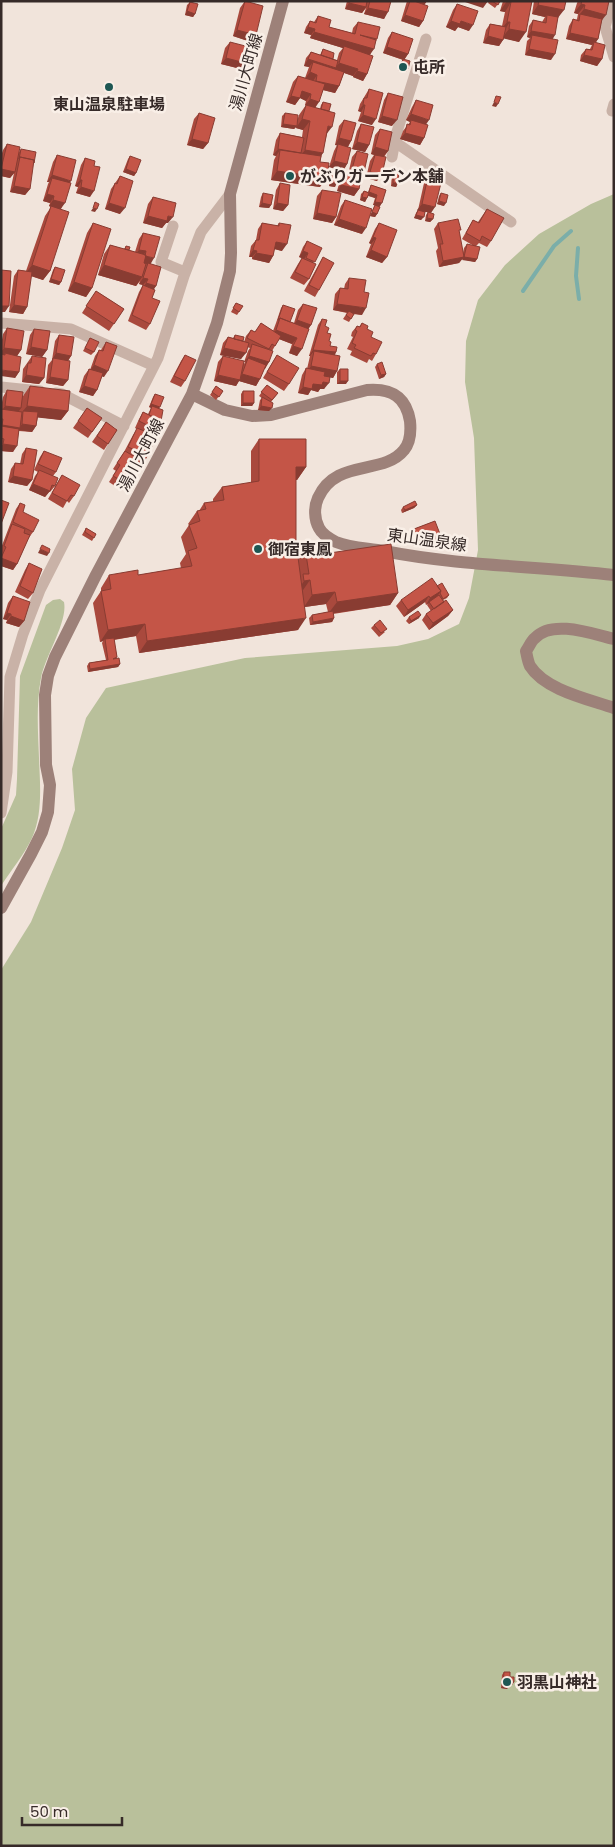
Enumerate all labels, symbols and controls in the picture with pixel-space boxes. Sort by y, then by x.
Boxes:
street label: 湯川大町線 [224,30,268,114]
place label: 屯所 [413,56,445,79]
marker: 屯所 [397,61,409,73]
marker: 東山温泉駐車場 [103,81,115,93]
place label: 東山温泉駐車場 [53,93,165,116]
place label: がぶりガーデン本舗 [300,165,444,188]
marker: がぶりガーデン本舗 [284,170,296,182]
street label: 湯川大町線 [112,414,170,496]
street label: 東山温泉線 [386,523,468,557]
place label: 御宿東鳳 [268,538,332,561]
marker: 御宿東鳳 [252,543,264,555]
place label: 羽黒山神社 [517,1671,597,1694]
marker: 羽黒山神社 [501,1676,513,1688]
scale bar [22,1794,122,1826]
text: 50 m [30,1801,68,1822]

